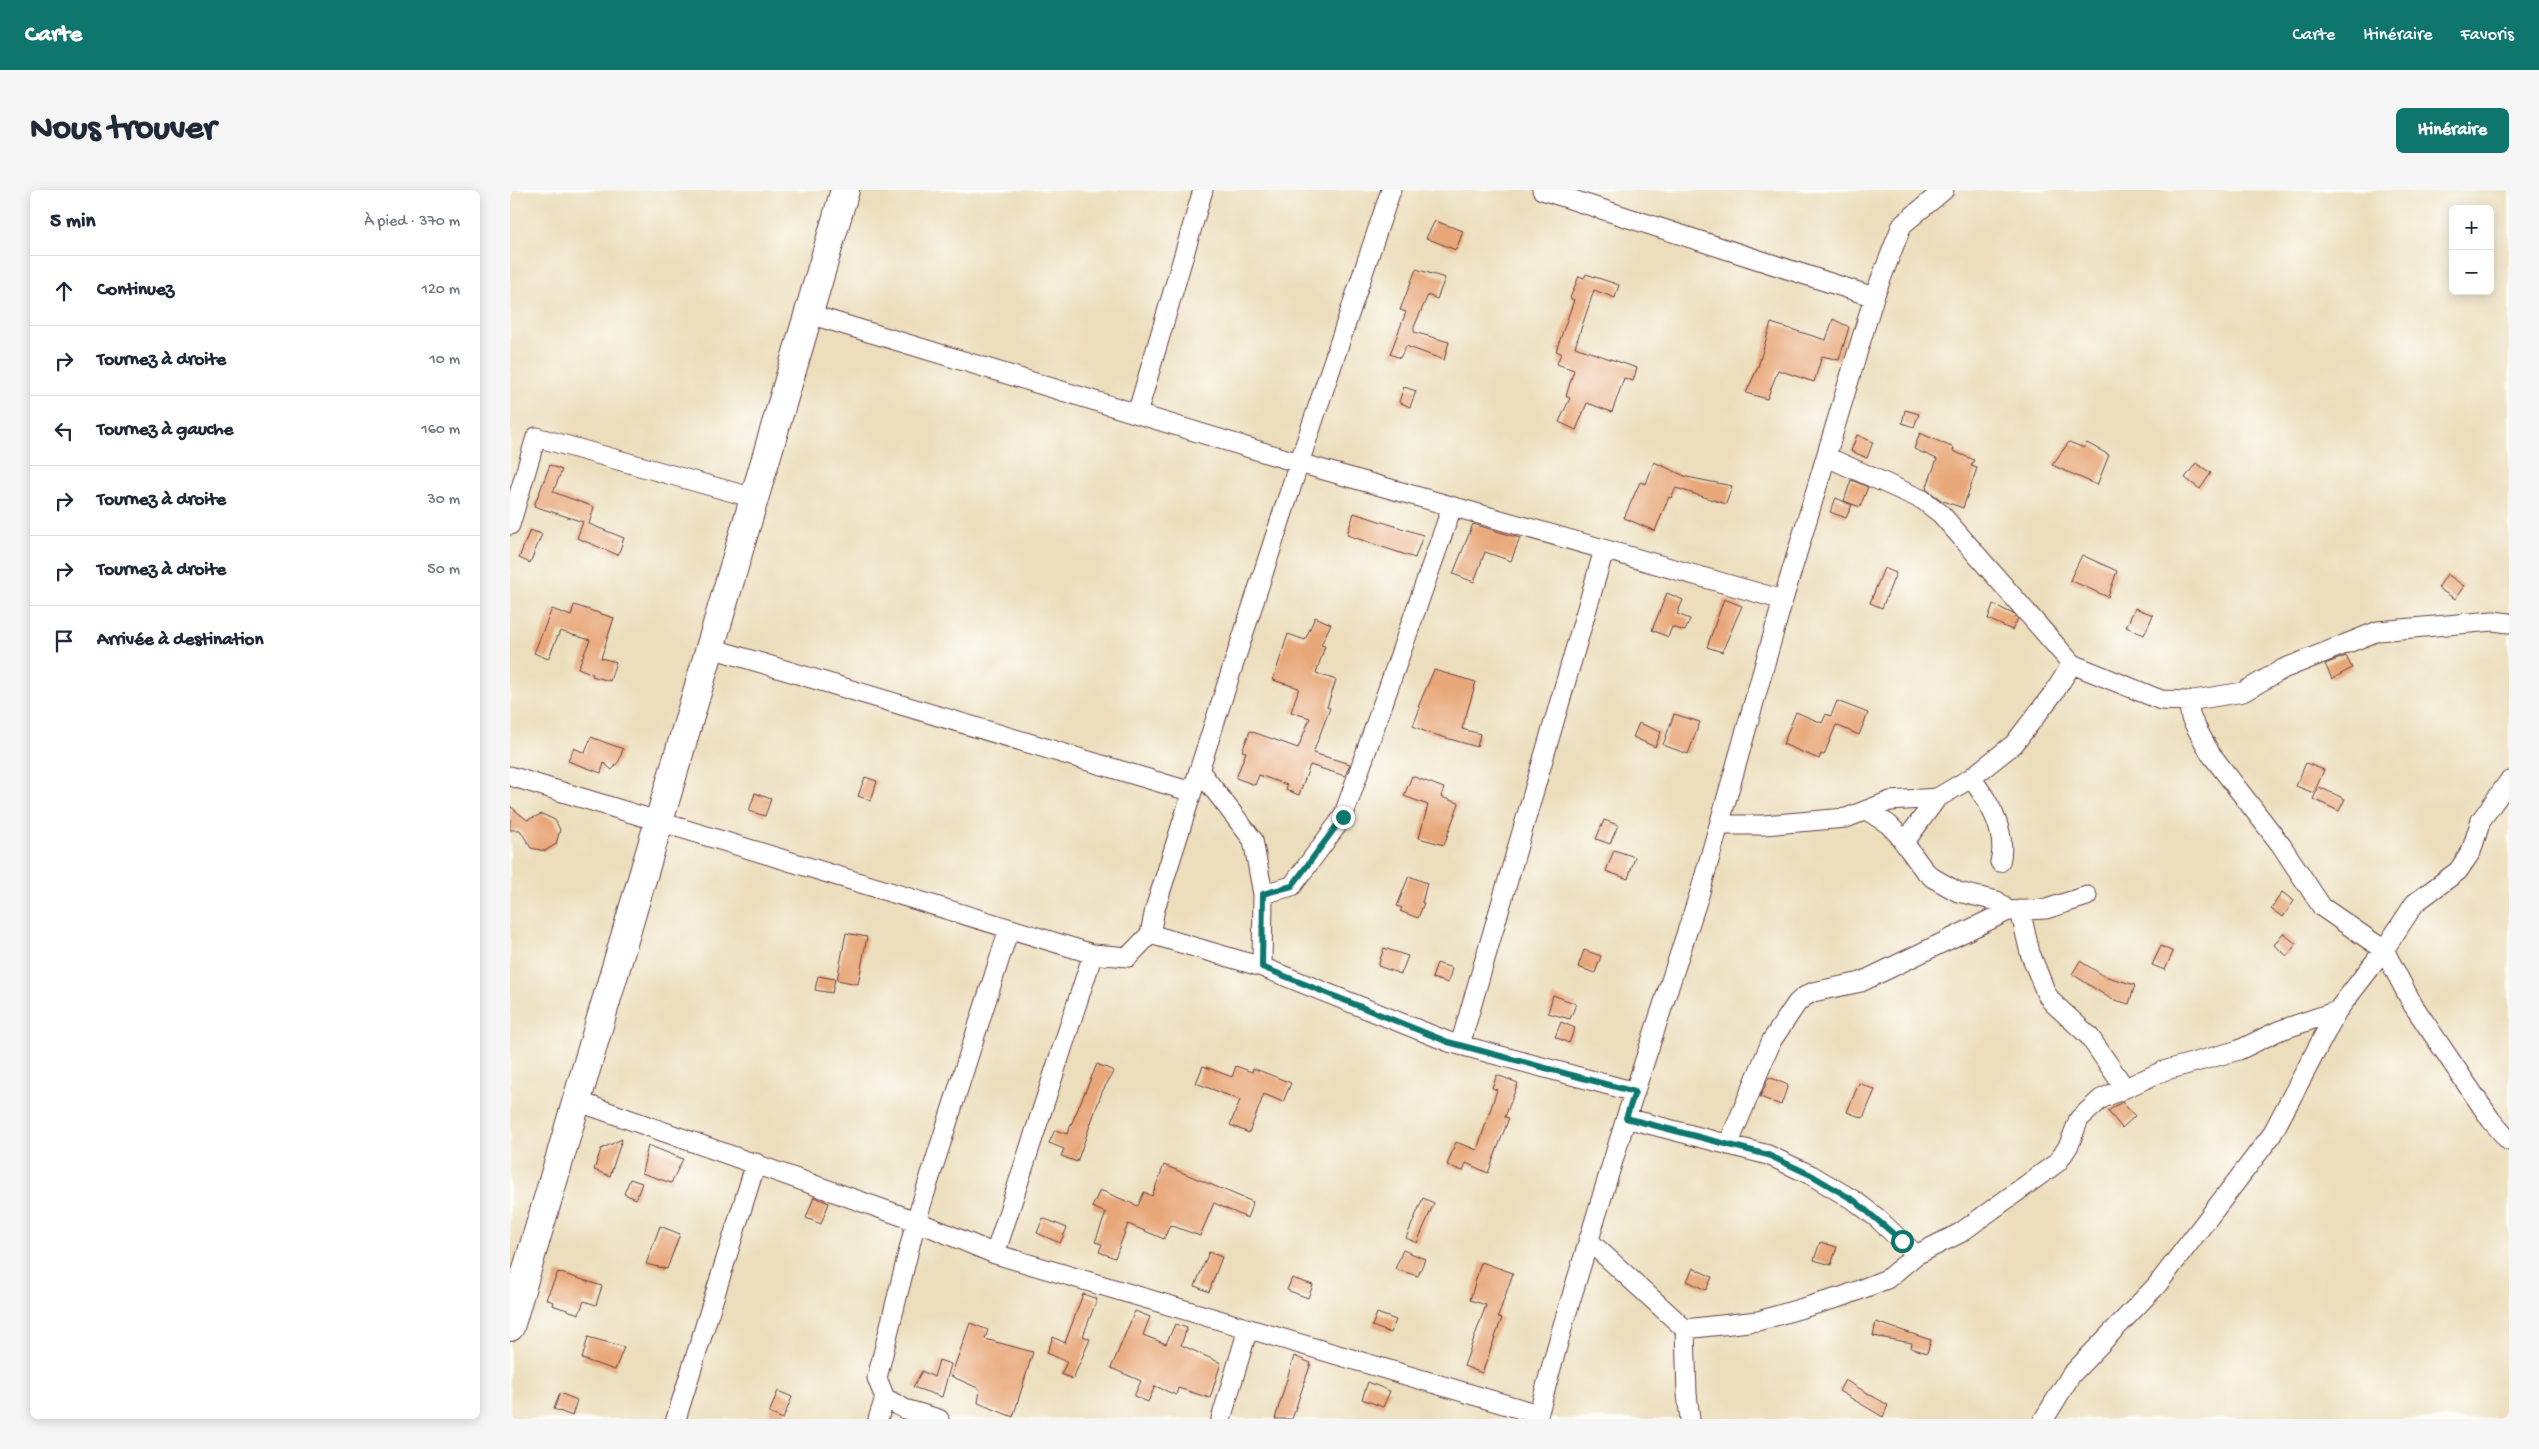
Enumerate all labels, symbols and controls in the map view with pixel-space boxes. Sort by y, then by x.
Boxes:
text: Carte [25,21,82,50]
text: Carte [2292,25,2335,46]
text: Itinéraire [2363,25,2433,46]
text: Favoris [2461,25,2514,46]
button: Itinéraire [2396,108,2509,153]
text: Nous trouver [30,110,216,151]
map controls [2449,205,2494,295]
button: + [2449,205,2494,250]
text: 5 min [50,210,95,235]
text: À pied · 370 m [364,213,460,232]
button: − [2449,250,2494,295]
icon: ahead [50,277,78,305]
text: Continuez [97,279,174,302]
text: 120 m [421,281,460,300]
icon: right [50,347,78,375]
text: Tournez à droite [97,349,226,372]
text: 10 m [429,351,460,370]
icon: left [50,417,78,445]
text: Tournez à gauche [97,419,233,442]
text: 160 m [421,421,460,440]
icon: right [50,487,78,515]
text: Tournez à droite [97,489,226,512]
text: 30 m [427,491,460,510]
icon: right [50,557,78,585]
text: Tournez à droite [97,559,226,582]
text: 50 m [427,561,460,580]
icon: arrive [50,627,78,655]
text: Arrivée à destination [97,629,263,652]
route end [1332,806,1355,829]
route start [1891,1230,1914,1253]

